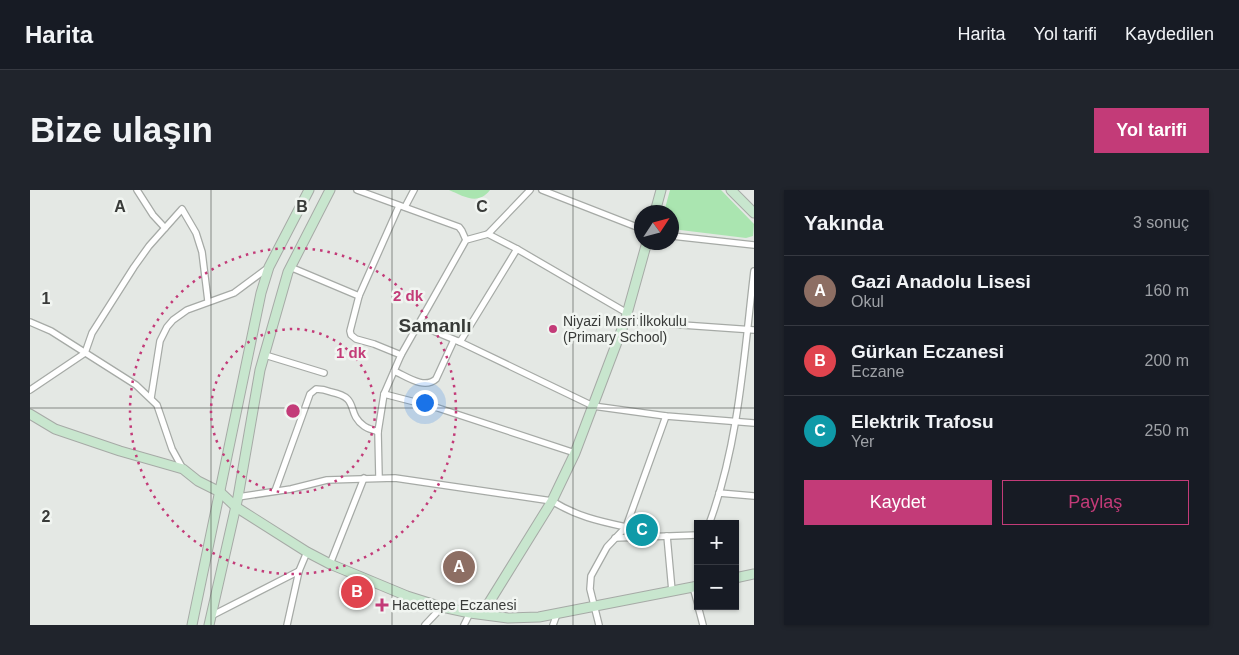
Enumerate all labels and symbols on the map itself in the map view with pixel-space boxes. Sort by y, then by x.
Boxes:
text: A [114,198,126,215]
text: B [296,198,308,215]
text: C [476,198,488,215]
north arrow [634,205,679,250]
text: 2 dk [393,287,424,304]
text: 1 [42,290,51,307]
place label: Niyazi Mısri İlkokulu (Primary School) [563,312,687,345]
district label: Samanlı [399,315,471,336]
marker: Niyazi Mısri İlkokulu (Primary School) [547,323,559,335]
text: 1 dk [336,344,367,361]
your location [412,390,438,416]
centre of rings [284,402,302,420]
text: 2 [42,508,51,525]
pin: C [626,511,658,549]
pin: A [443,548,475,586]
pin: B [341,573,373,611]
place label: Hacettepe Eczanesi [392,597,517,613]
marker: Hacettepe Eczanesi [376,599,388,611]

